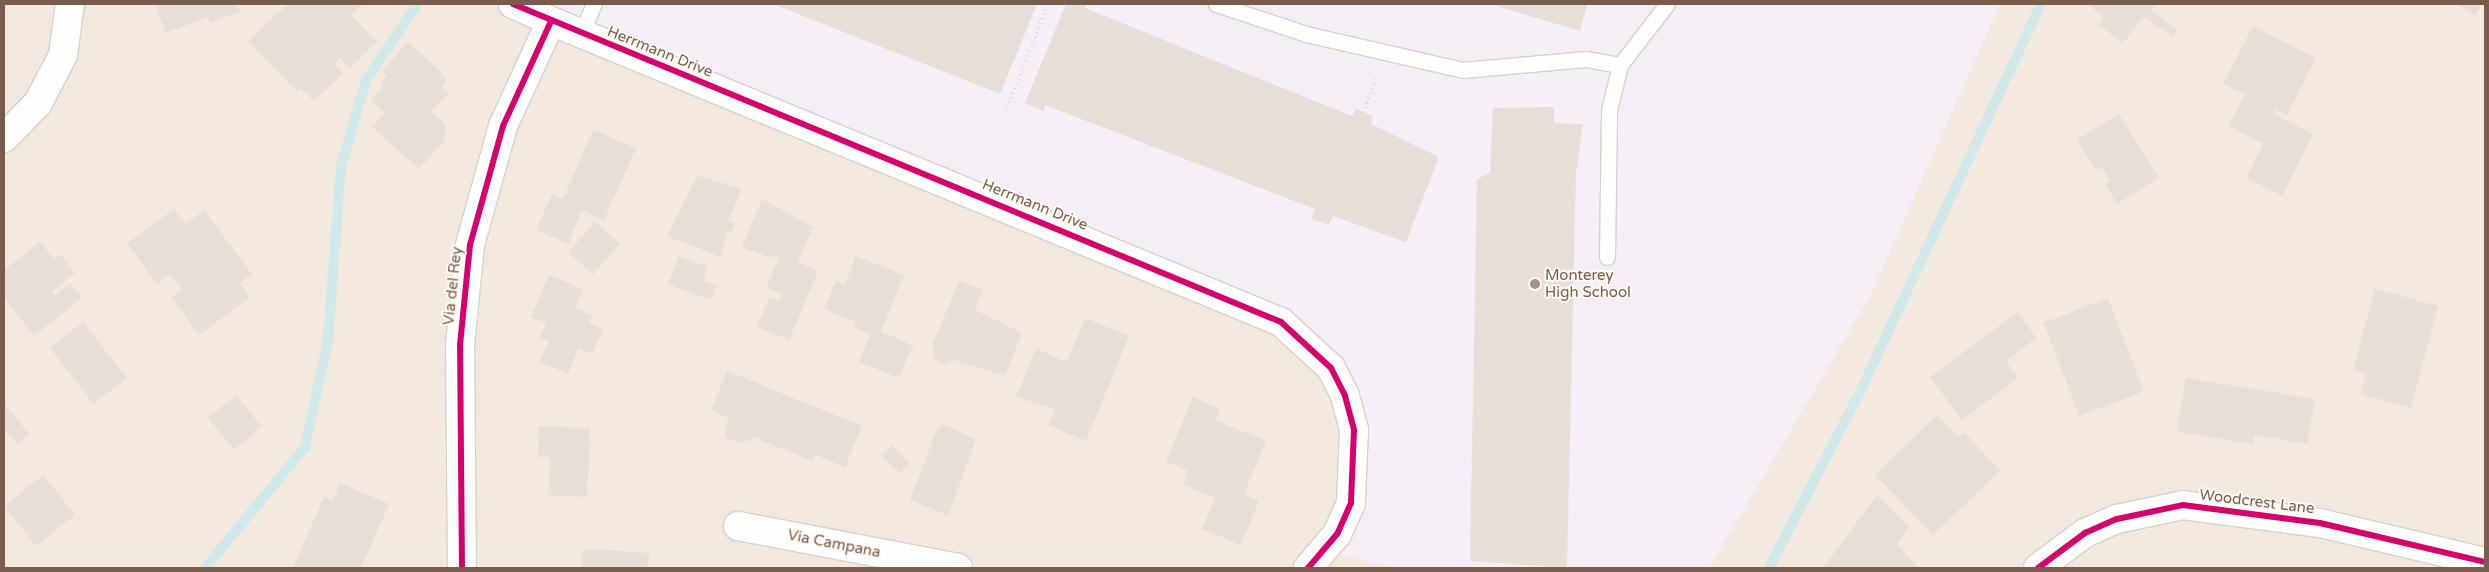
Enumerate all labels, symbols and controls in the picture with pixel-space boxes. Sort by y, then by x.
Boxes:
street label: Herrmann Drive [605,23,715,81]
street label: Herrmann Drive [980,176,1090,234]
street label: Via del Rey [440,246,466,326]
place label: Monterey High School [1545,266,1631,301]
marker: Monterey High School [1529,278,1541,290]
street label: Woodcrest Lane [2199,486,2315,518]
street label: Via Campana [786,526,882,562]

